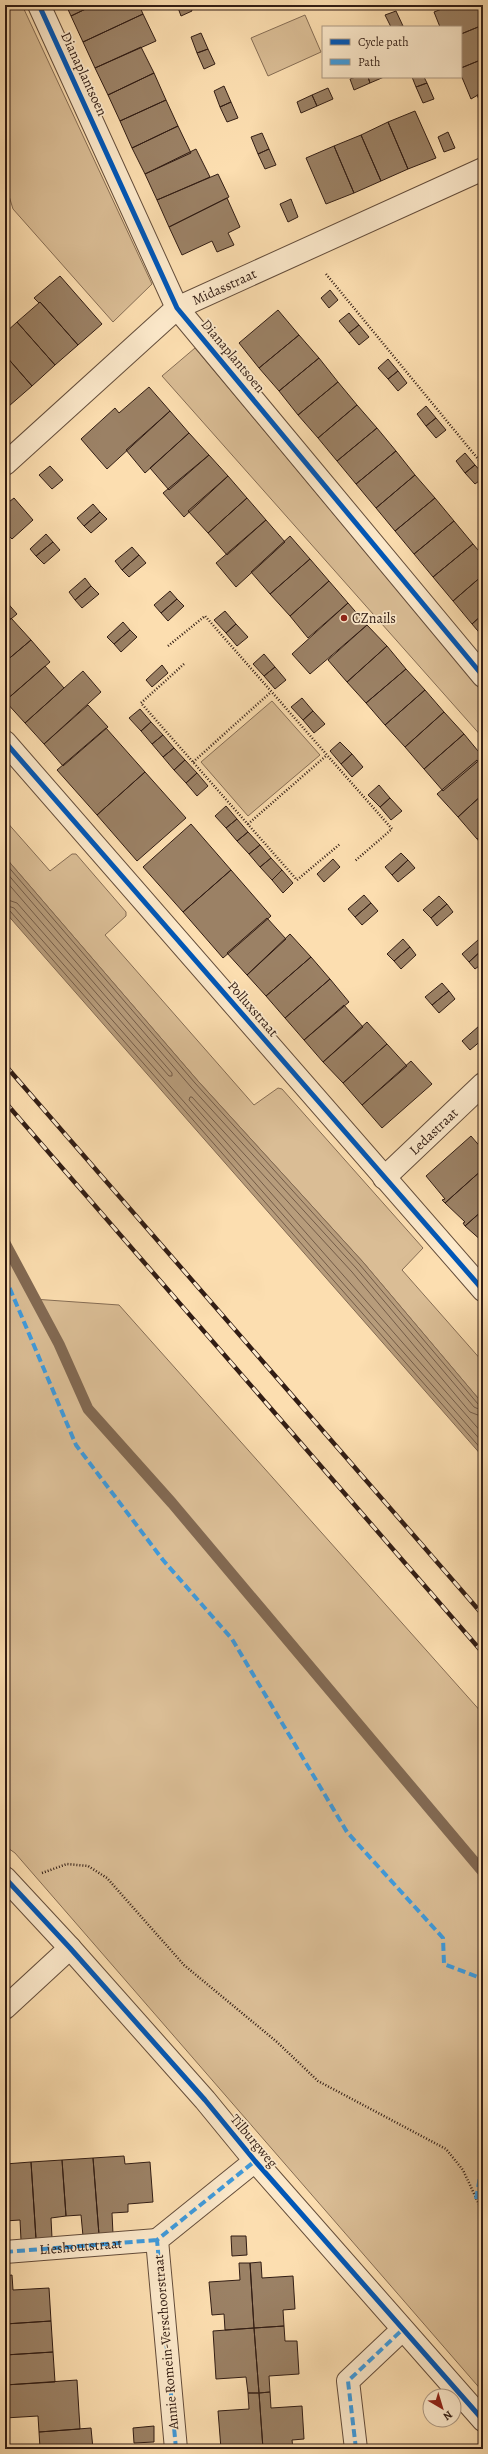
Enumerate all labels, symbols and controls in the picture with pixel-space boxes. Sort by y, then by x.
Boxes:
legend [322,26,462,78]
street label: Dianaplantsoen [56,29,112,119]
text: Cycle path [358,34,409,50]
text: Path [358,54,381,70]
street label: Midasstraat [189,264,260,309]
street label: Dianaplantsoen [197,315,270,397]
place label: CZnails [352,609,396,628]
marker: CZnails [339,613,349,623]
street label: Polluxstraat [223,977,283,1041]
street label: Ledastraat [405,1103,462,1159]
street label: Tilburgweg [226,2110,282,2172]
street label: Lieshoutstraat [39,2233,123,2259]
street label: Annie Romein-Verschoorstraat [149,2253,183,2431]
north arrow [422,2388,462,2428]
text: N [440,2407,456,2424]

